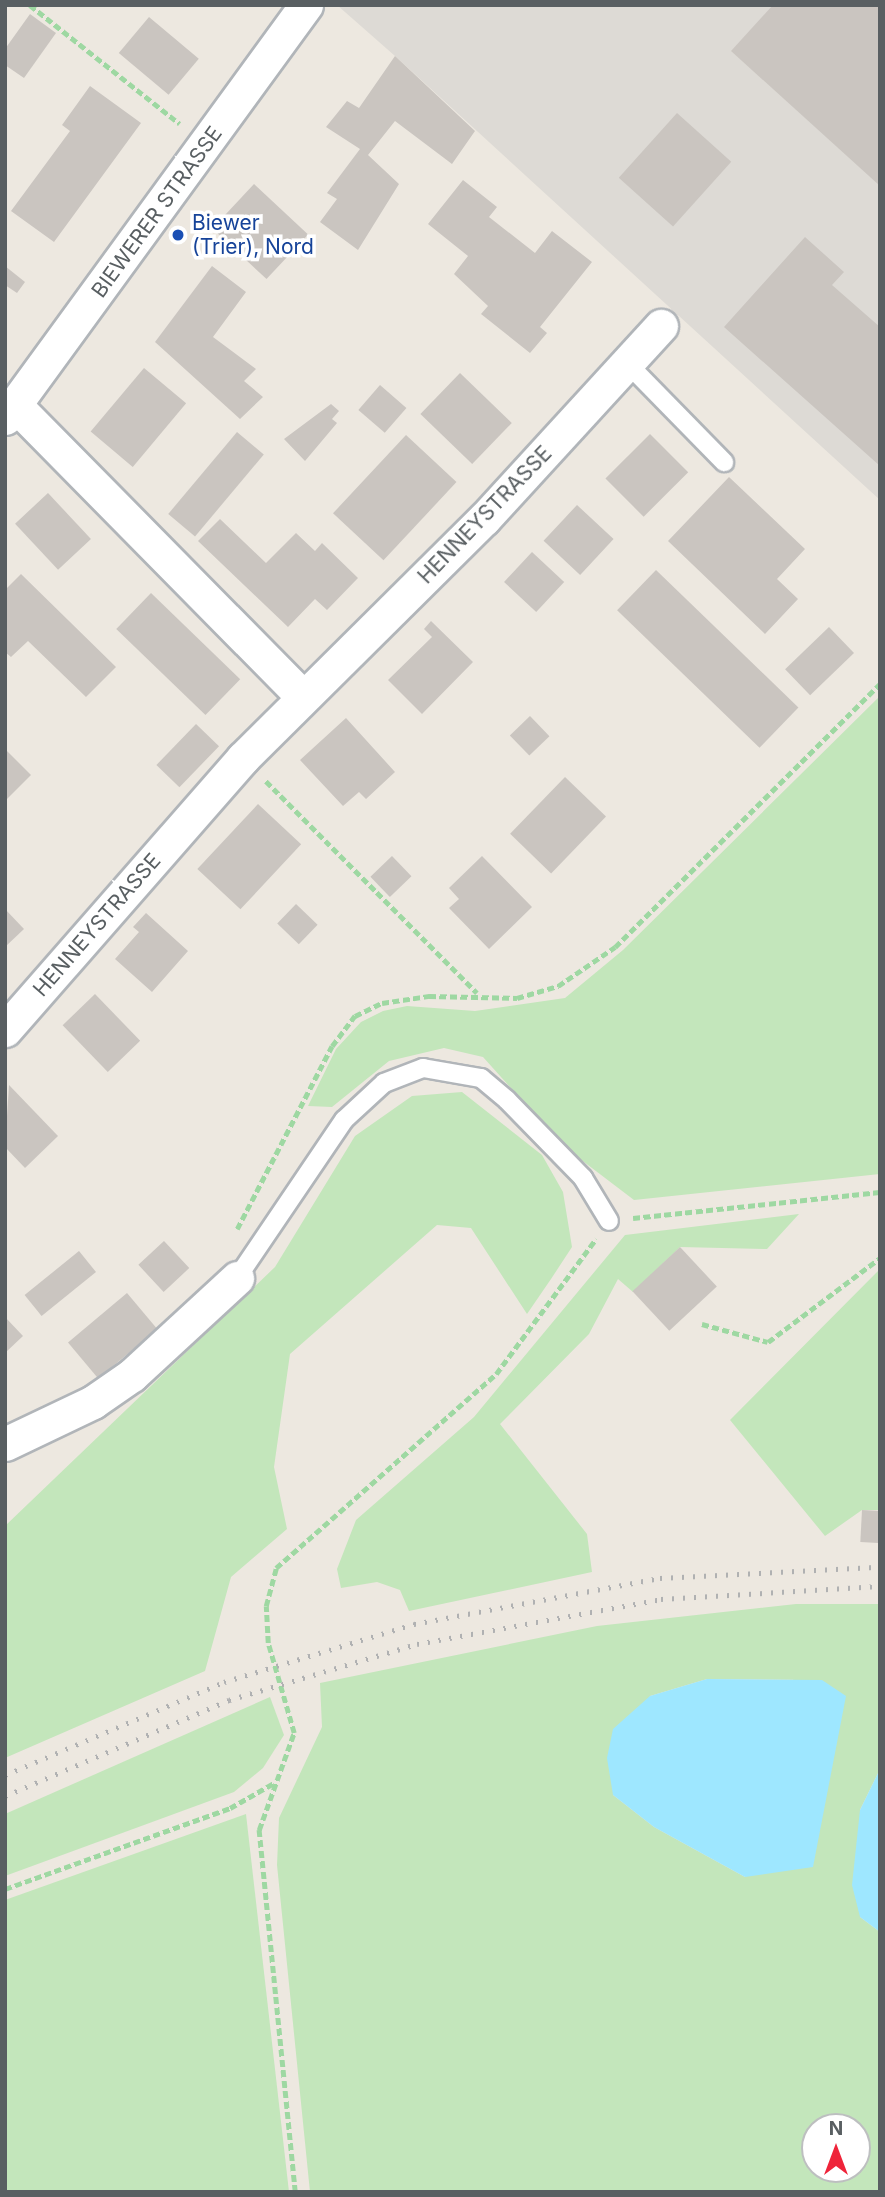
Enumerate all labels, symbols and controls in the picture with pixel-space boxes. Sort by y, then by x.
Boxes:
street label: BIEWERER STRASSE [86,121,228,303]
place label: Biewer (Trier), Nord [192,210,314,260]
marker: Biewer (Trier), Nord [170,227,186,243]
street label: HENNEYSTRASSE [413,441,557,589]
street label: HENNEYSTRASSE [28,848,166,1002]
north arrow [801,2113,871,2183]
text: N [829,2117,843,2140]

